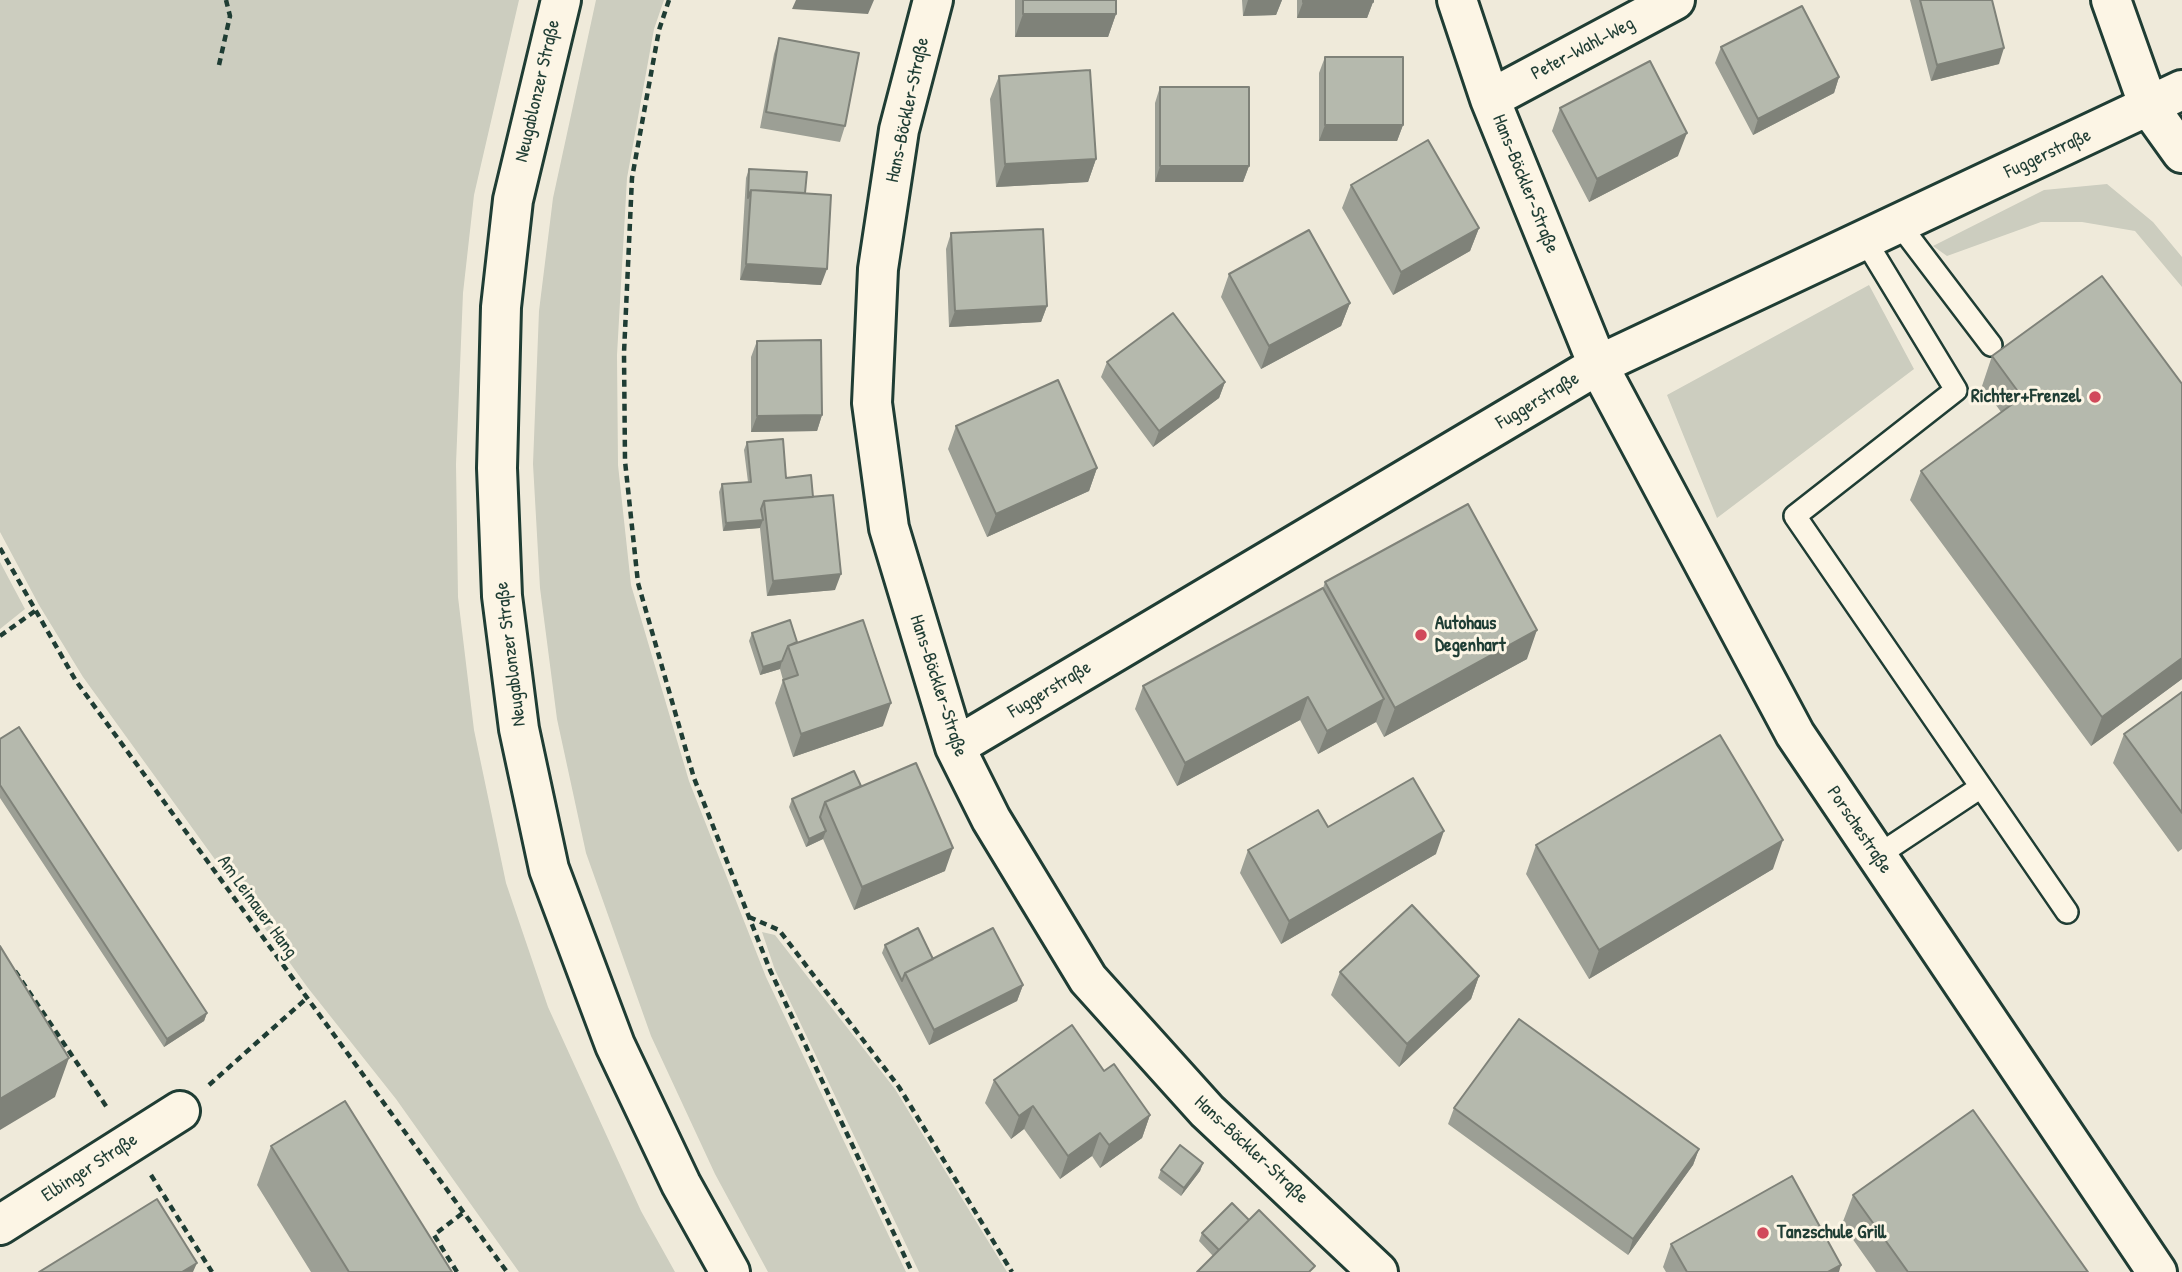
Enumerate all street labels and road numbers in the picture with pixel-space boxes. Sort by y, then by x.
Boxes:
street label: Peter-Wahl-Weg [1528,12,1638,86]
street label: Neugablonzer Straße [511,18,565,164]
street label: Hans-Böckler-Straße [881,35,935,185]
street label: Hans-Böckler-Straße [1487,111,1563,257]
street label: Fuggerstraße [2001,124,2095,184]
street label: Fuggerstraße [1492,367,1584,435]
street label: Neugablonzer Straße [491,580,531,728]
street label: Hans-Böckler-Straße [904,612,972,760]
street label: Fuggerstraße [1004,656,1096,724]
street label: Porschestraße [1821,782,1897,878]
street label: Am Leinauer Hang [212,851,302,963]
street label: Hans-Böckler-Straße [1189,1091,1313,1209]
street label: Elbinger Straße [38,1129,142,1207]

